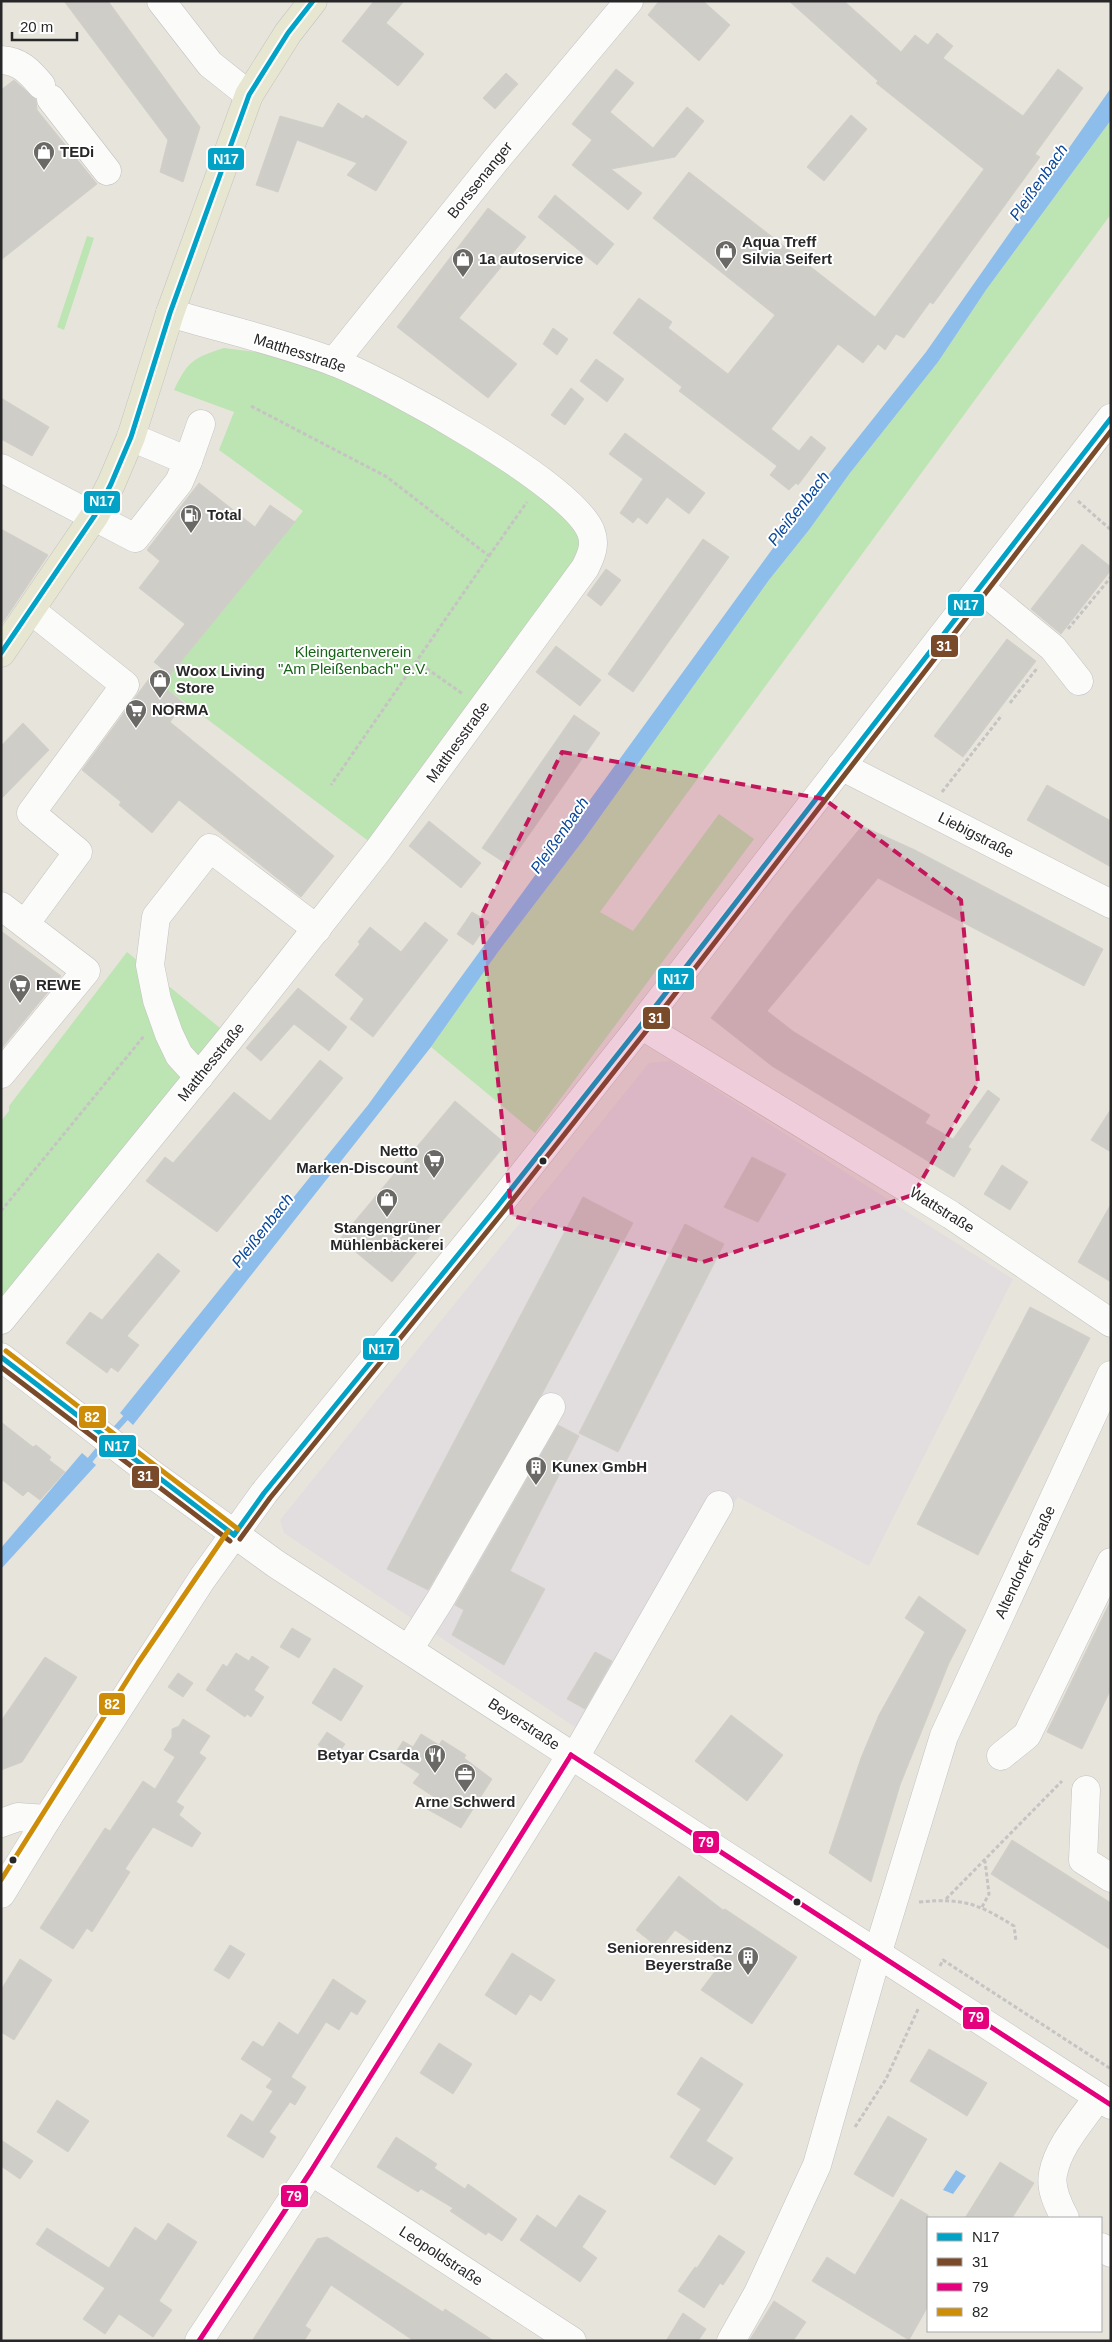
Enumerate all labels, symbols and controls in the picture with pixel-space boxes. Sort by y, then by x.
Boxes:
scale bar [12,10,78,42]
text: 20 m [20,18,53,35]
street label: Borssenanger [444,138,516,221]
shop icon: TEDi [32,140,56,171]
water label: Pleißenbach [1006,141,1071,224]
place label: TEDi [60,143,94,160]
line badge: N17 [207,147,245,171]
text: N17 [213,151,239,167]
place label: Aqua Treff Silvia Seifert [742,233,832,267]
shop icon: Aqua Treff Silvia Seifert [714,239,738,270]
shop icon: 1a autoservice [451,247,475,278]
place label: 1a autoservice [479,250,583,267]
street label: Matthesstraße [252,330,348,375]
water label: Pleißenbach [764,468,833,549]
line badge: N17 [83,490,121,514]
text: N17 [89,493,115,509]
fuel station icon: Total [179,503,203,534]
place label: Total [207,506,242,523]
line badge: N17 [947,593,985,617]
text: N17 [953,597,979,613]
line badge: 31 [930,634,959,658]
text: 31 [936,638,952,654]
park label: Kleingartenverein "Am Pleißenbach" e.V. [278,643,428,677]
place label: Woox Living Store [176,662,265,696]
shop icon: Woox Living Store [148,668,172,699]
supermarket icon: NORMA [124,698,148,729]
street label: Matthesstraße [423,698,493,785]
place label: NORMA [152,701,209,718]
water label: Pleißenbach [527,794,592,877]
street label: Liebigstraße [936,808,1017,861]
line badge: N17 [657,967,695,991]
text: N17 [663,971,689,987]
supermarket icon: REWE [8,973,32,1004]
place label: REWE [36,976,81,993]
line badge: 31 [642,1006,671,1030]
text: 31 [648,1010,664,1026]
street label: Matthesstraße [174,1019,247,1104]
place label: Netto Marken-Discount [296,1142,418,1176]
supermarket icon: Netto Marken-Discount [422,1148,446,1179]
unlabelled marker [538,1156,548,1166]
street label: Wattstraße [907,1183,978,1236]
shop icon: Stangengrüner Mühlenbäckerei [375,1187,399,1218]
water label: Pleißenbach [228,1190,297,1271]
place label: Stangengrüner Mühlenbäckerei [330,1219,444,1253]
line badge: N17 [362,1337,400,1361]
text: N17 [368,1341,394,1357]
line badge: 82 [78,1405,107,1429]
text: 82 [84,1409,100,1425]
line badge: N17 [98,1434,137,1458]
text: N17 [104,1438,130,1454]
building icon: Kunex GmbH [524,1455,548,1486]
place label: Kunex GmbH [552,1458,647,1475]
line badge: 31 [131,1465,160,1489]
text: 31 [137,1468,153,1484]
street label: Altendorfer Straße [991,1503,1058,1621]
line badge: 82 [98,1692,126,1716]
street label: Beyerstraße [485,1694,563,1753]
text: 82 [104,1696,120,1712]
restaurant icon: Betyar Csarda [423,1743,447,1774]
place label: Betyar Csarda [317,1746,420,1763]
office icon: Arne Schwerd [453,1762,477,1793]
place label: Arne Schwerd [415,1793,515,1810]
line badge: 79 [692,1830,720,1854]
text: 79 [698,1834,714,1850]
unlabelled marker [8,1855,18,1865]
unlabelled marker [792,1897,802,1907]
place label: Seniorenresidenz Beyerstraße [607,1939,732,1973]
building icon: Seniorenresidenz Beyerstraße [736,1945,760,1976]
line badge: 79 [962,2006,990,2030]
text: 79 [968,2009,984,2025]
line badge: 79 [280,2184,309,2208]
text: 79 [286,2188,302,2204]
legend [927,2217,1102,2332]
street label: Leopoldstraße [396,2222,486,2289]
text: N17 [972,2228,1000,2245]
text: 31 [972,2253,989,2270]
text: 79 [972,2278,989,2295]
text: 82 [972,2303,989,2320]

